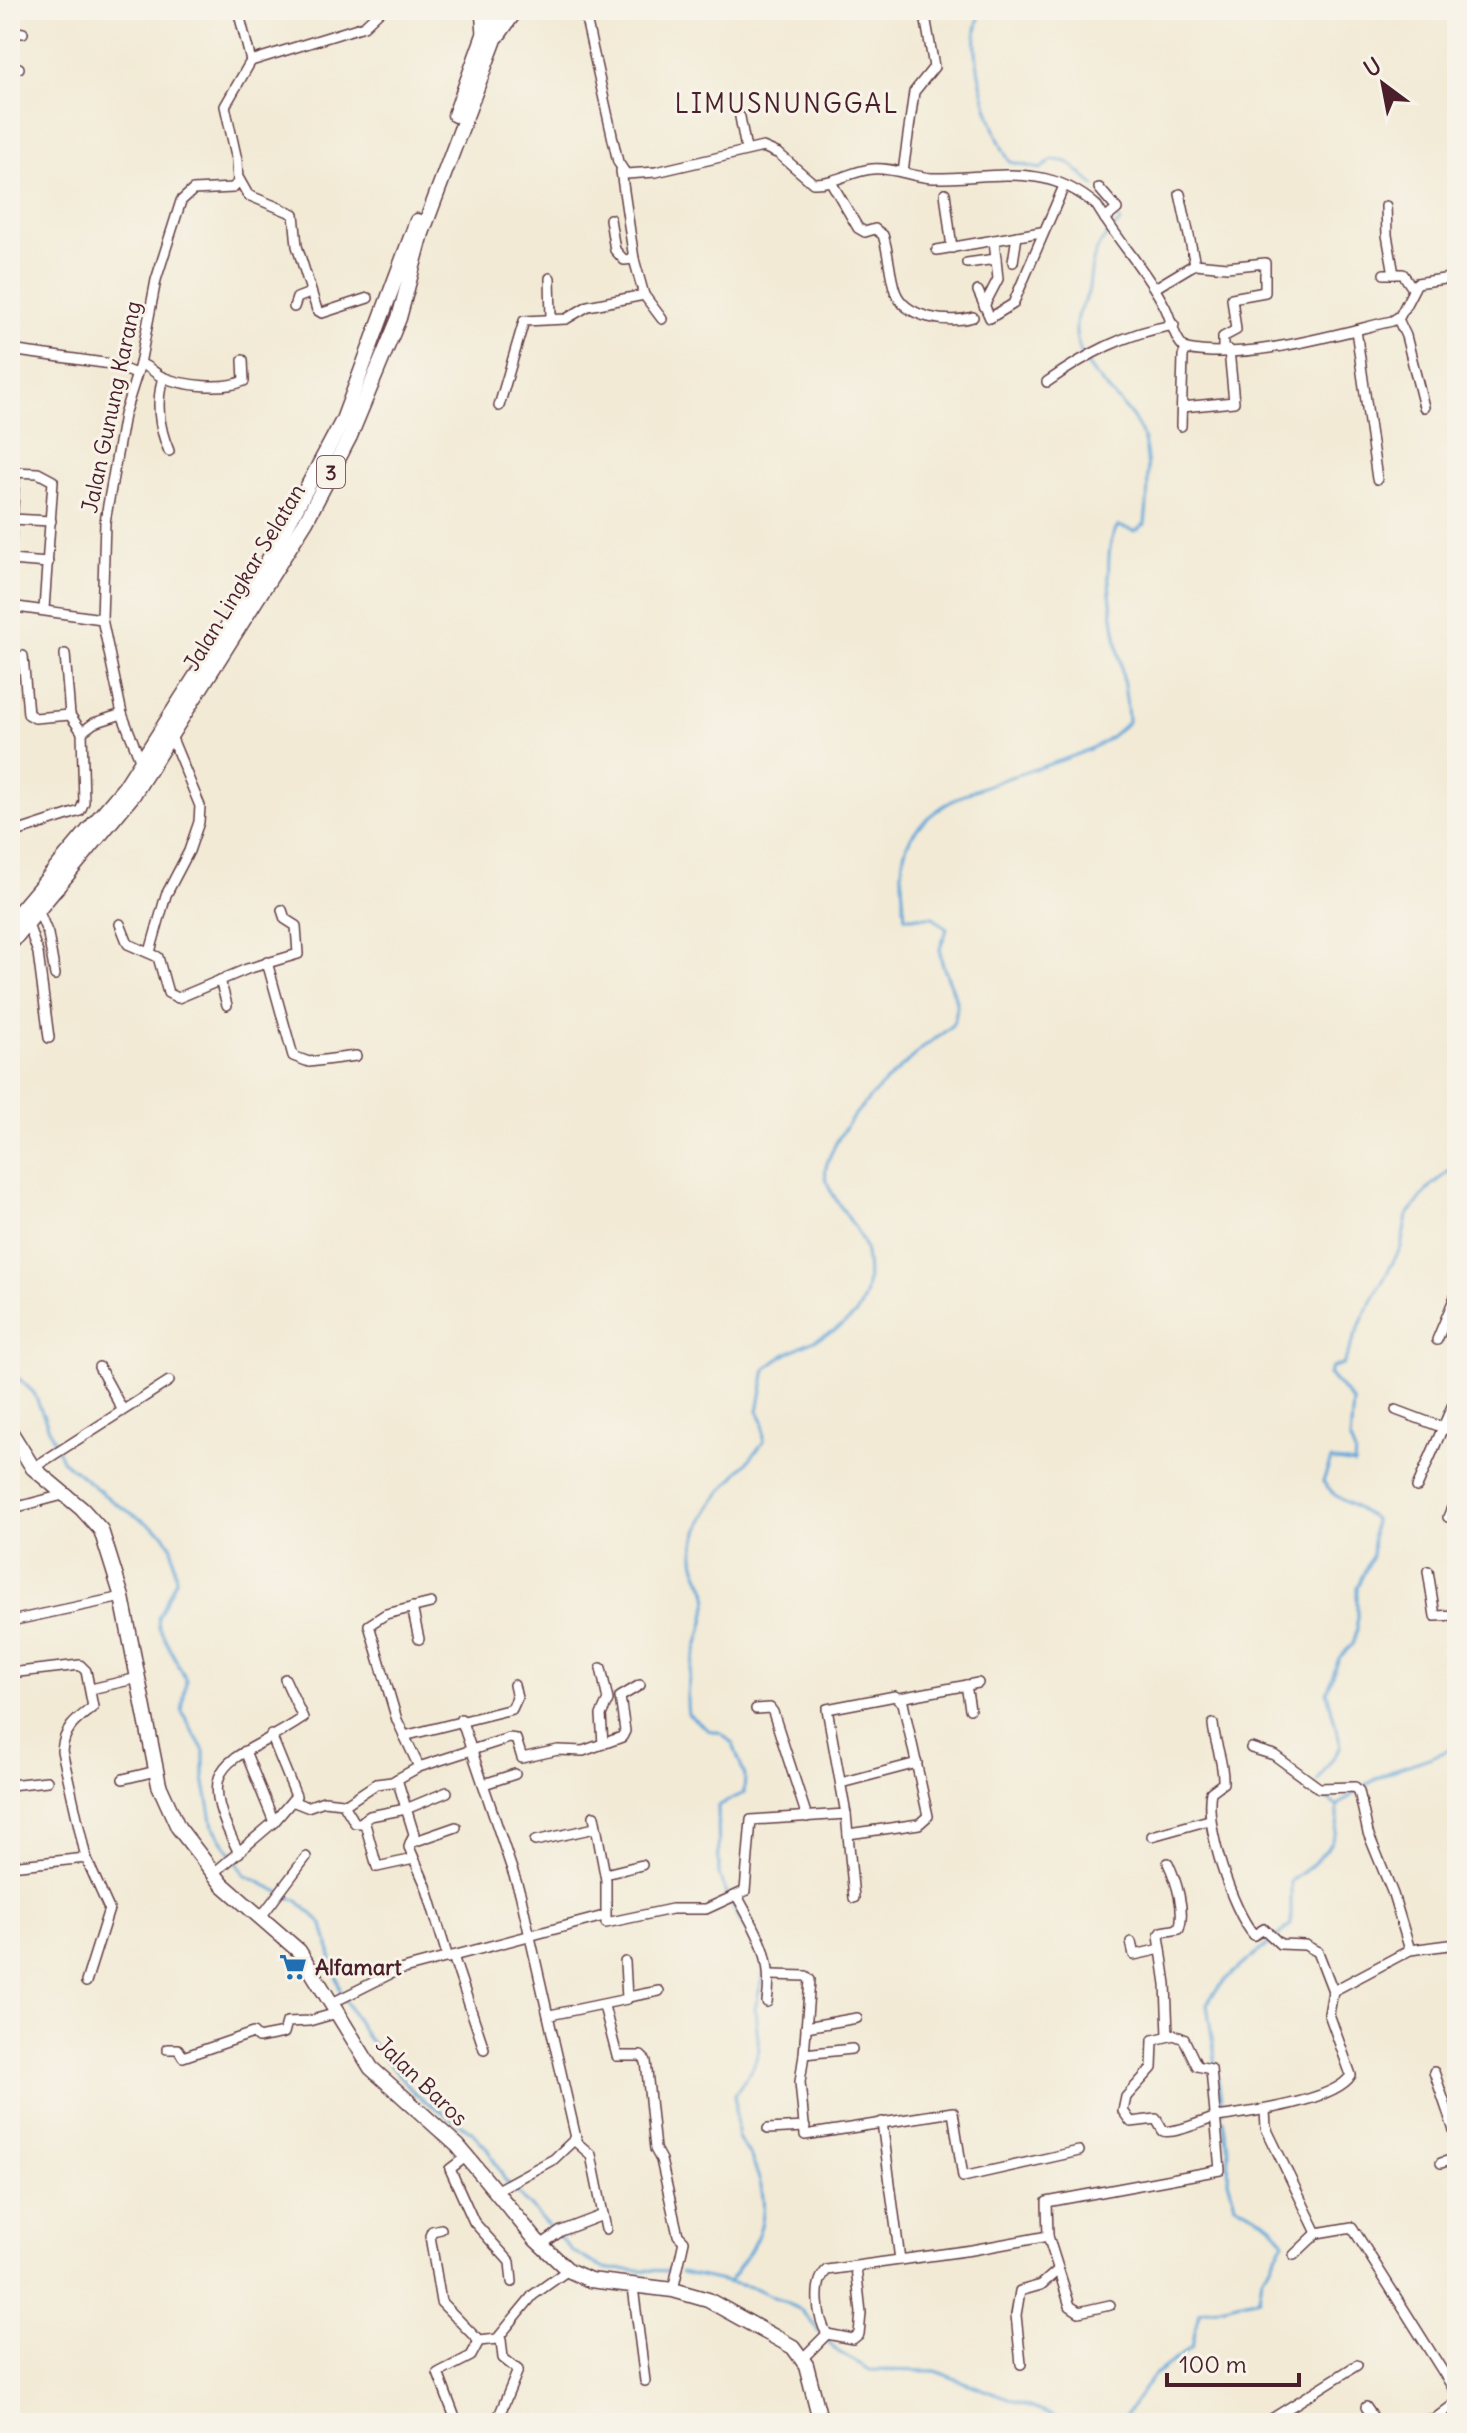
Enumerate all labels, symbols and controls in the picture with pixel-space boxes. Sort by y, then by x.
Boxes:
north arrow [1343,44,1423,124]
text: U [1359,51,1386,83]
district label: LIMUSNUNGGAL [675,87,899,120]
street label: Jalan Gunung Karang [75,298,147,516]
road number: 3 [317,456,345,488]
street label: Jalan Lingkar Selatan [177,478,311,676]
supermarket icon: Alfamart [278,1952,308,1982]
place label: Alfamart [315,1953,402,1981]
street label: Jalan Baros [370,2030,474,2132]
scale bar [1167,2337,1299,2387]
text: 100 m [1179,2349,1247,2379]

